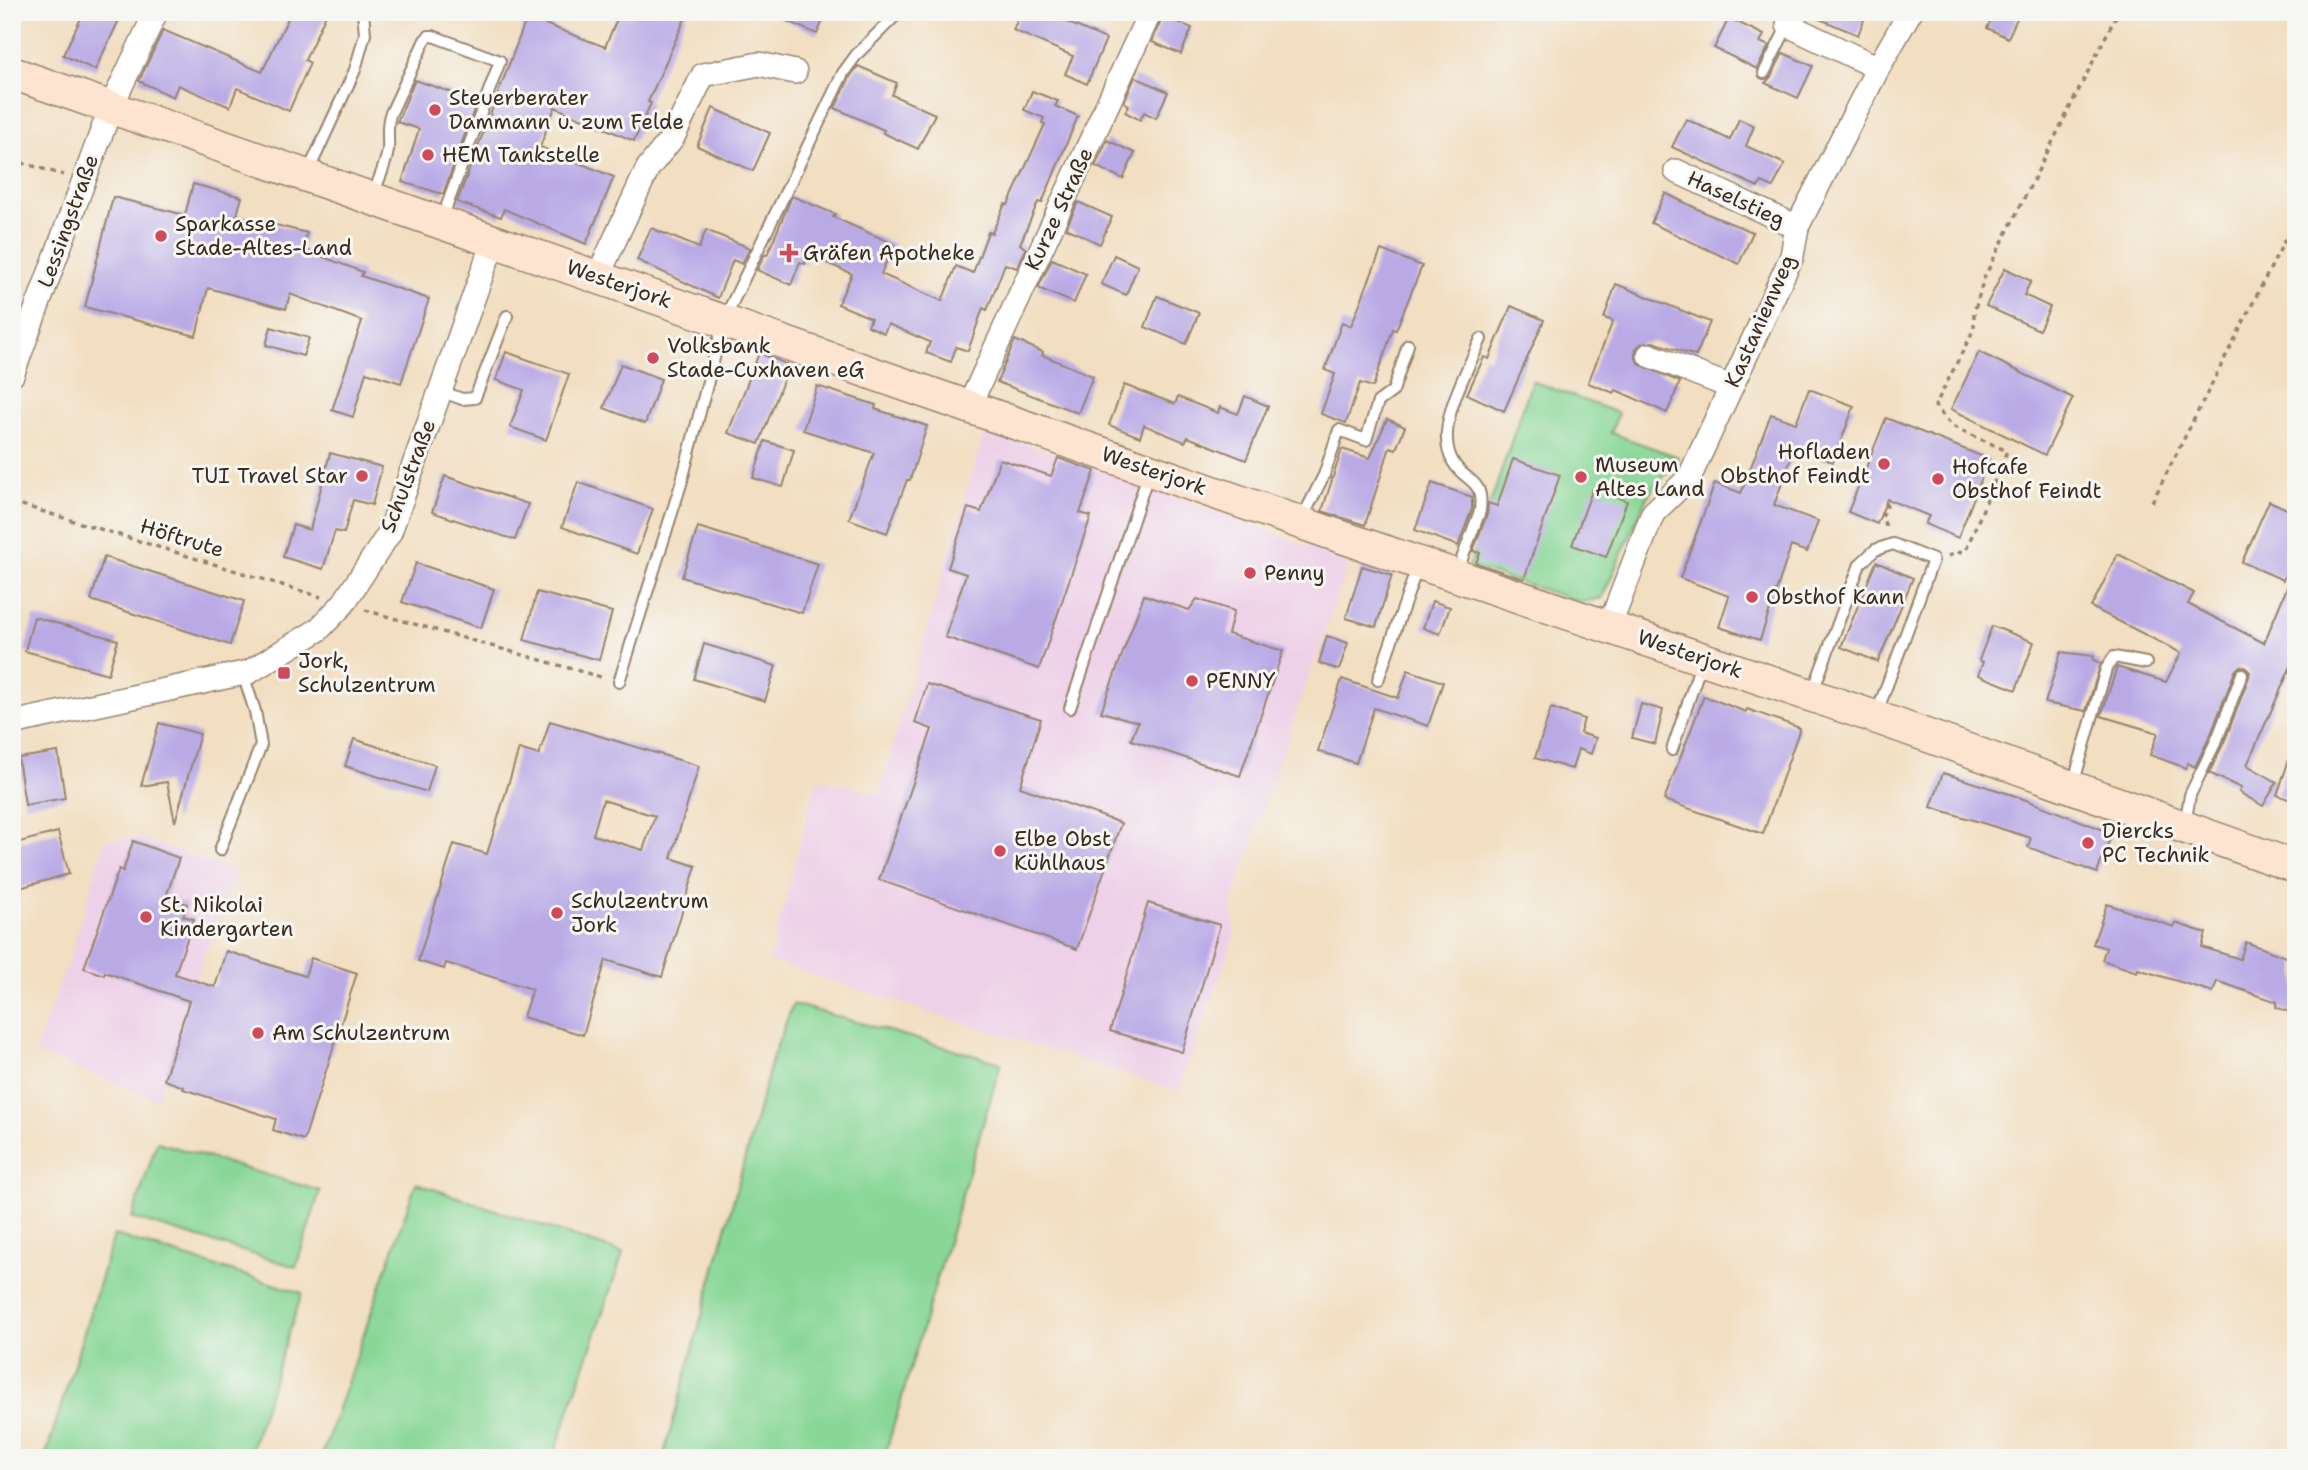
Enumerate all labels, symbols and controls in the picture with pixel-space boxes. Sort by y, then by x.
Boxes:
place label: Steuerberater Dammann u. zum Felde [449,84,684,136]
marker: Steuerberater Dammann u. zum Felde [427,102,443,118]
place label: HEM Tankstelle [442,141,600,169]
street label: Kurze Straße [1018,143,1100,275]
marker: HEM Tankstelle [420,147,436,163]
street label: Lessingstraße [31,151,105,291]
street label: Haselstieg [1682,164,1790,234]
place label: Sparkasse Stade-Altes-Land [175,210,352,262]
marker: Sparkasse Stade-Altes-Land [153,228,169,244]
place label: Gräfen Apotheke [803,239,975,267]
marker: Gräfen Apotheke [781,245,797,261]
street label: Kastanienweg [1718,250,1802,392]
street label: Westerjork [563,253,675,315]
place label: Volksbank Stade-Cuxhaven eG [667,332,865,384]
marker: Volksbank Stade-Cuxhaven eG [645,350,661,366]
street label: Schulstraße [374,415,442,537]
place label: Hofladen Obsthof Feindt [1720,438,1870,490]
street label: Westerjork [1098,440,1210,502]
place label: Museum Altes Land [1595,451,1704,503]
place label: Hofcafe Obsthof Feindt [1952,453,2102,505]
marker: Hofladen Obsthof Feindt [1876,456,1892,472]
place label: TUI Travel Star [192,462,348,490]
marker: TUI Travel Star [354,468,370,484]
marker: Museum Altes Land [1573,469,1589,485]
marker: Hofcafe Obsthof Feindt [1930,471,1946,487]
street label: Höftrute [137,512,227,564]
place label: Penny [1264,559,1325,587]
marker: Penny [1242,565,1258,581]
place label: Obsthof Kann [1766,583,1904,611]
marker: Obsthof Kann [1744,589,1760,605]
street label: Westerjork [1634,623,1746,685]
place label: Jork, Schulzentrum [298,647,436,699]
marker: Jork, Schulzentrum [276,665,292,681]
place label: PENNY [1206,667,1276,695]
marker: PENNY [1184,673,1200,689]
place label: Diercks PC Technik [2102,817,2210,869]
place label: Elbe Obst Kühlhaus [1014,825,1111,877]
marker: Diercks PC Technik [2080,835,2096,851]
marker: Elbe Obst Kühlhaus [992,843,1008,859]
place label: Schulzentrum Jork [571,887,709,939]
place label: St. Nikolai Kindergarten [160,891,293,943]
marker: Schulzentrum Jork [549,905,565,921]
marker: St. Nikolai Kindergarten [138,909,154,925]
place label: Am Schulzentrum [272,1019,450,1047]
marker: Am Schulzentrum [250,1025,266,1041]

